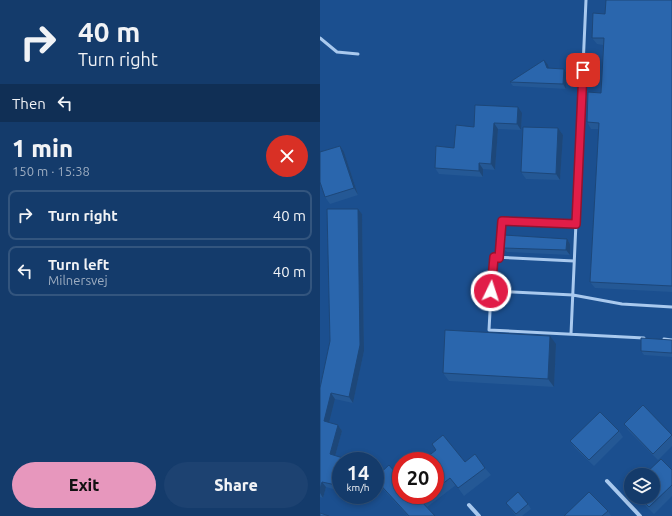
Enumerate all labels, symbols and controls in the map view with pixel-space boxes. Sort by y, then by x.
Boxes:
icon: right [12,16,64,68]
text: 40 m [78,16,140,47]
text: Turn right [78,49,158,69]
pin [566,53,600,87]
icon: arrive [572,59,594,81]
icon: left [54,92,76,114]
text: Then [12,95,46,112]
text: 1 min [12,135,73,162]
button: close [266,135,308,177]
text: 150 m · 15:38 [12,164,90,178]
icon: right [14,204,36,226]
text: Turn right [48,207,118,224]
text: 40 m [273,207,306,224]
text: Turn left [48,256,109,273]
icon: left [14,260,36,282]
text: 40 m [273,263,306,280]
position arrow [470,270,512,312]
text: Milnersvej [48,273,108,287]
speed limit sign: 20 [392,452,444,504]
text: 14 [347,461,369,484]
button: Exit [12,462,156,508]
button: Share [164,462,308,508]
map controls [624,468,660,504]
button: layers [624,468,660,504]
text: km/h [346,482,370,493]

